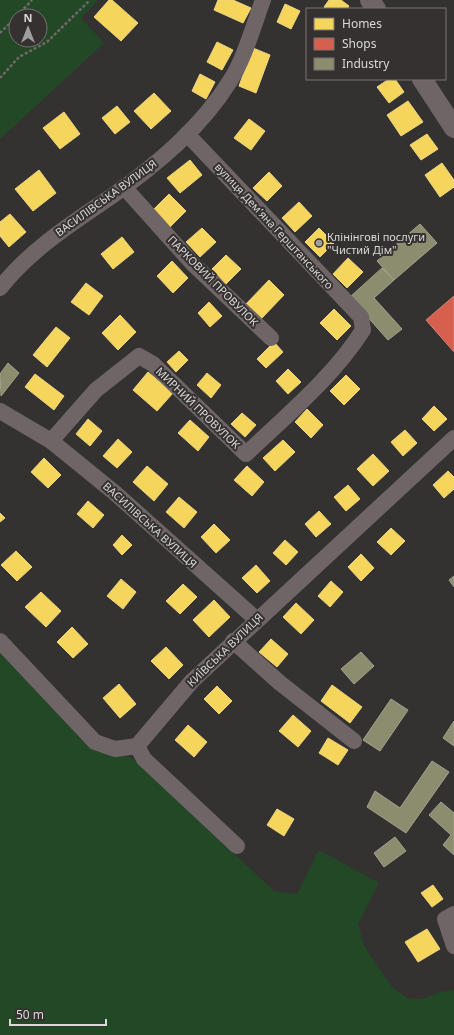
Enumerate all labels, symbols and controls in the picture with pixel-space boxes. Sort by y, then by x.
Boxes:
north arrow [8,8,48,48]
legend [306,8,446,80]
text: N [24,10,32,25]
text: Homes [342,15,382,32]
text: Shops [342,35,377,52]
text: Industry [342,55,390,72]
street label: ВАСИЛІВСЬКА ВУЛИЦЯ [52,156,159,239]
street label: вулиця Демʼяна Герштанського [212,159,337,292]
place label: Клінінгові послуги "Чистий Дім" [327,229,425,257]
street label: ПАРКОВИЙ ПРОВУЛОК [165,232,262,329]
marker: Клінінгові послуги "Чистий Дім" [314,238,324,248]
street label: МИРНИЙ ПРОВУЛОК [153,363,244,452]
street label: ВАСИЛІВСЬКА ВУЛИЦЯ [100,478,201,571]
street label: КИЇВСЬКА ВУЛИЦЯ [183,610,266,690]
scale bar [10,1001,106,1027]
text: 50 m [16,1006,44,1023]

